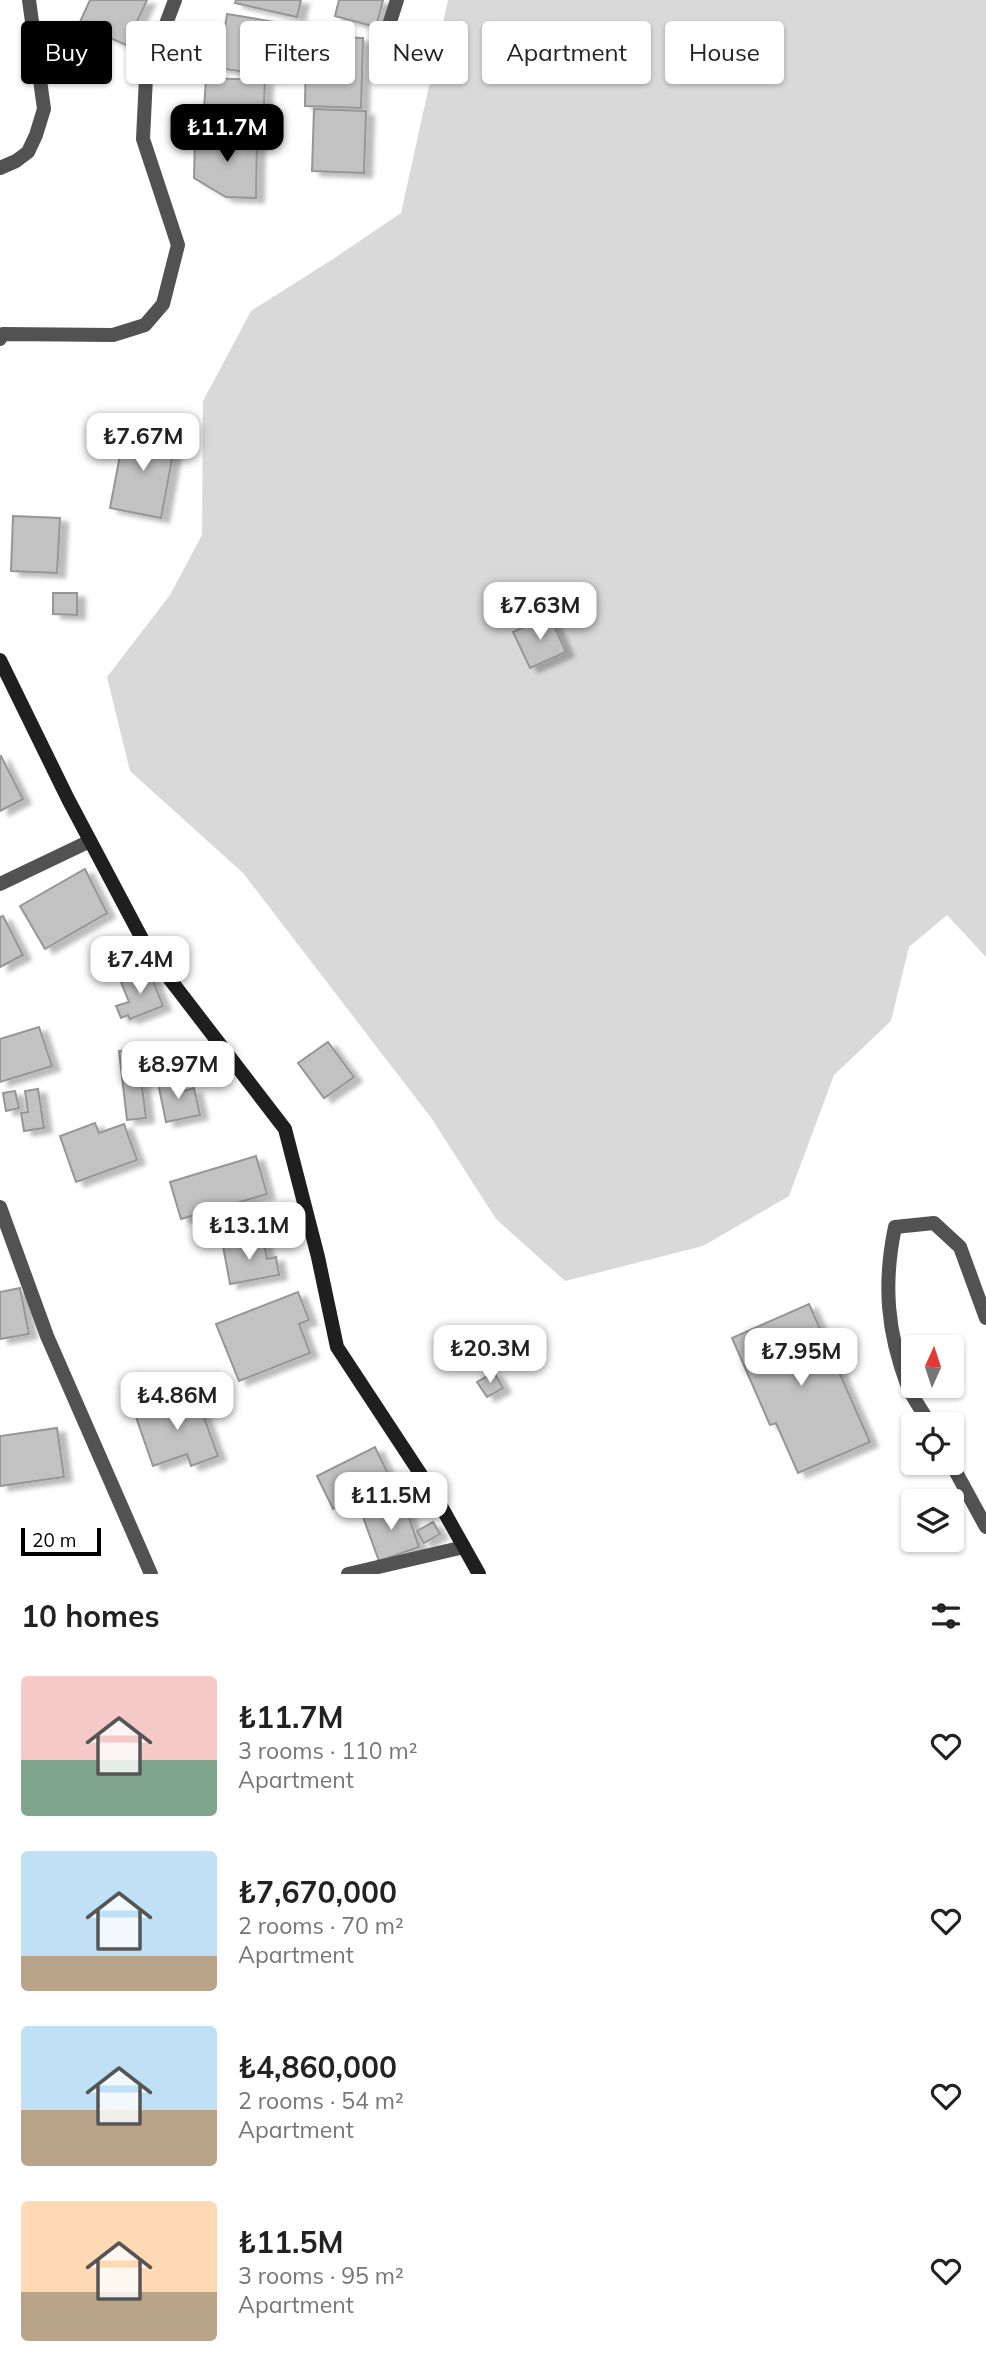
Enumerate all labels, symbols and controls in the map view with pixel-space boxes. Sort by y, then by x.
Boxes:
chip: Buy [21,21,112,84]
chip: Rent [126,21,226,84]
chip: Filters [240,21,355,84]
chip: New [369,21,468,84]
chip: Apartment [482,21,651,84]
chip: House [665,21,784,84]
pin: ₺11.7M [170,104,284,164]
text: ₺11.7M [187,112,267,141]
pin: ₺7.67M [86,414,200,473]
text: ₺7.67M [103,421,183,450]
pin: ₺7.63M [483,582,597,642]
text: ₺7.63M [500,590,580,619]
pin: ₺7.4M [91,936,189,996]
text: ₺7.4M [106,944,174,973]
pin: ₺8.97M [121,1042,235,1101]
text: ₺8.97M [138,1049,218,1078]
pin: ₺13.1M [192,1202,306,1262]
text: ₺13.1M [209,1210,289,1239]
pin: ₺20.3M [433,1326,547,1385]
pin: ₺7.95M [744,1328,858,1388]
text: ₺20.3M [450,1333,530,1362]
north arrow [901,1335,964,1398]
map controls [901,1335,964,1552]
text: ₺7.95M [761,1336,841,1365]
pin: ₺4.86M [120,1372,234,1432]
text: ₺4.86M [137,1380,217,1409]
button: locate [901,1412,964,1475]
pin: ₺11.5M [334,1472,448,1532]
text: ₺11.5M [351,1480,431,1509]
button: layers [901,1489,964,1552]
scale bar [21,1525,102,1557]
text: 20 m [32,1528,76,1552]
text: 10 homes [21,1597,160,1635]
icon: filters [927,1597,965,1635]
text: ₺11.7M [238,1698,344,1736]
icon: home [77,1704,161,1788]
icon: heart [927,1727,965,1765]
text: 3 rooms · 110 m² [238,1736,418,1765]
text: Apartment [238,1765,354,1794]
text: ₺7,670,000 [238,1873,397,1911]
icon: home [77,1879,161,1963]
icon: heart [927,1902,965,1940]
text: 2 rooms · 70 m² [238,1911,404,1940]
text: Apartment [238,1940,354,1969]
text: ₺4,860,000 [238,2048,397,2086]
icon: home [77,2054,161,2138]
icon: heart [927,2077,965,2115]
text: 2 rooms · 54 m² [238,2086,404,2115]
text: Apartment [238,2115,354,2144]
text: ₺11.5M [238,2223,344,2261]
icon: home [77,2229,161,2313]
icon: heart [927,2252,965,2290]
text: 3 rooms · 95 m² [238,2261,404,2290]
text: Apartment [238,2290,354,2319]

